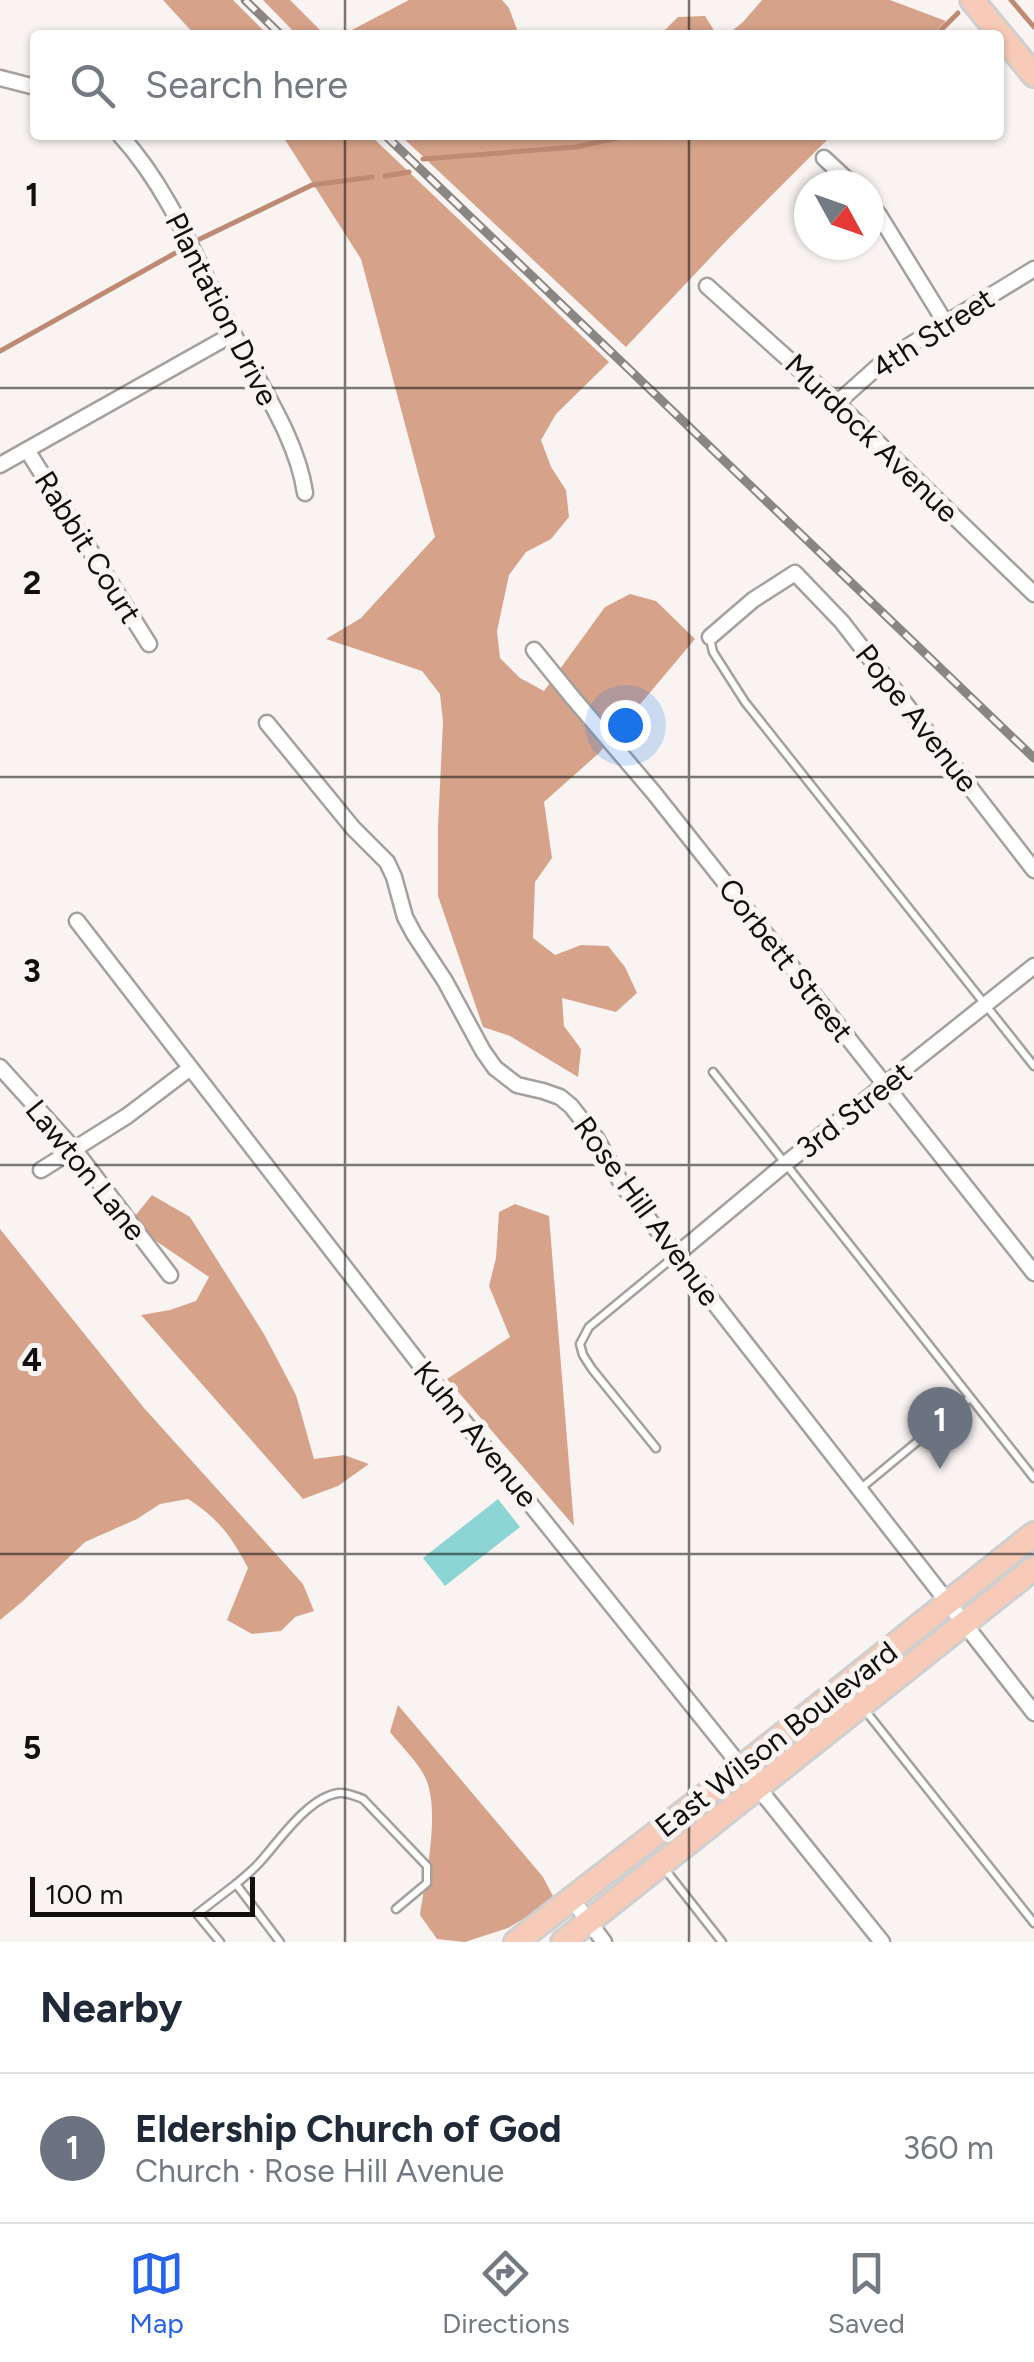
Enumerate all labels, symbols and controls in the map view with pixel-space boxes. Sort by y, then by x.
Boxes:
search box [30,30,1004,140]
icon: search [65,58,120,113]
text: Search here [145,62,348,108]
north arrow [794,170,884,260]
text: 1 [25,176,39,214]
street label: Plantation Drive [157,206,287,412]
street label: 4th Street [865,280,1001,386]
street label: Murdock Avenue [778,346,966,530]
street label: Rabbit Court [27,464,149,630]
text: 2 [23,564,41,602]
street label: Pope Avenue [848,637,986,799]
your location [600,700,651,751]
street label: Corbett Street [711,871,861,1049]
text: 3 [23,952,41,990]
street label: 3rd Street [789,1054,919,1166]
street label: Lawton Lane [18,1092,154,1248]
street label: Rose Hill Avenue [566,1109,728,1313]
text: 4 [22,1341,42,1379]
street label: Kuhn Avenue [406,1353,546,1515]
pin: 1 [908,1386,972,1469]
street label: East Wilson Boulevard [648,1633,904,1845]
text: 5 [23,1729,41,1767]
scale bar [30,1872,255,1916]
text: 100 m [45,1877,123,1911]
text: Nearby [40,1982,182,2033]
text: Eldership Church of God [135,2106,562,2152]
text: 1 [66,2129,79,2167]
text: 360 m [903,2129,994,2167]
text: Church · Rose Hill Avenue [135,2152,504,2190]
tab: Map [129,2246,184,2340]
tab: Directions [442,2246,570,2340]
tab: Saved [828,2246,905,2340]

